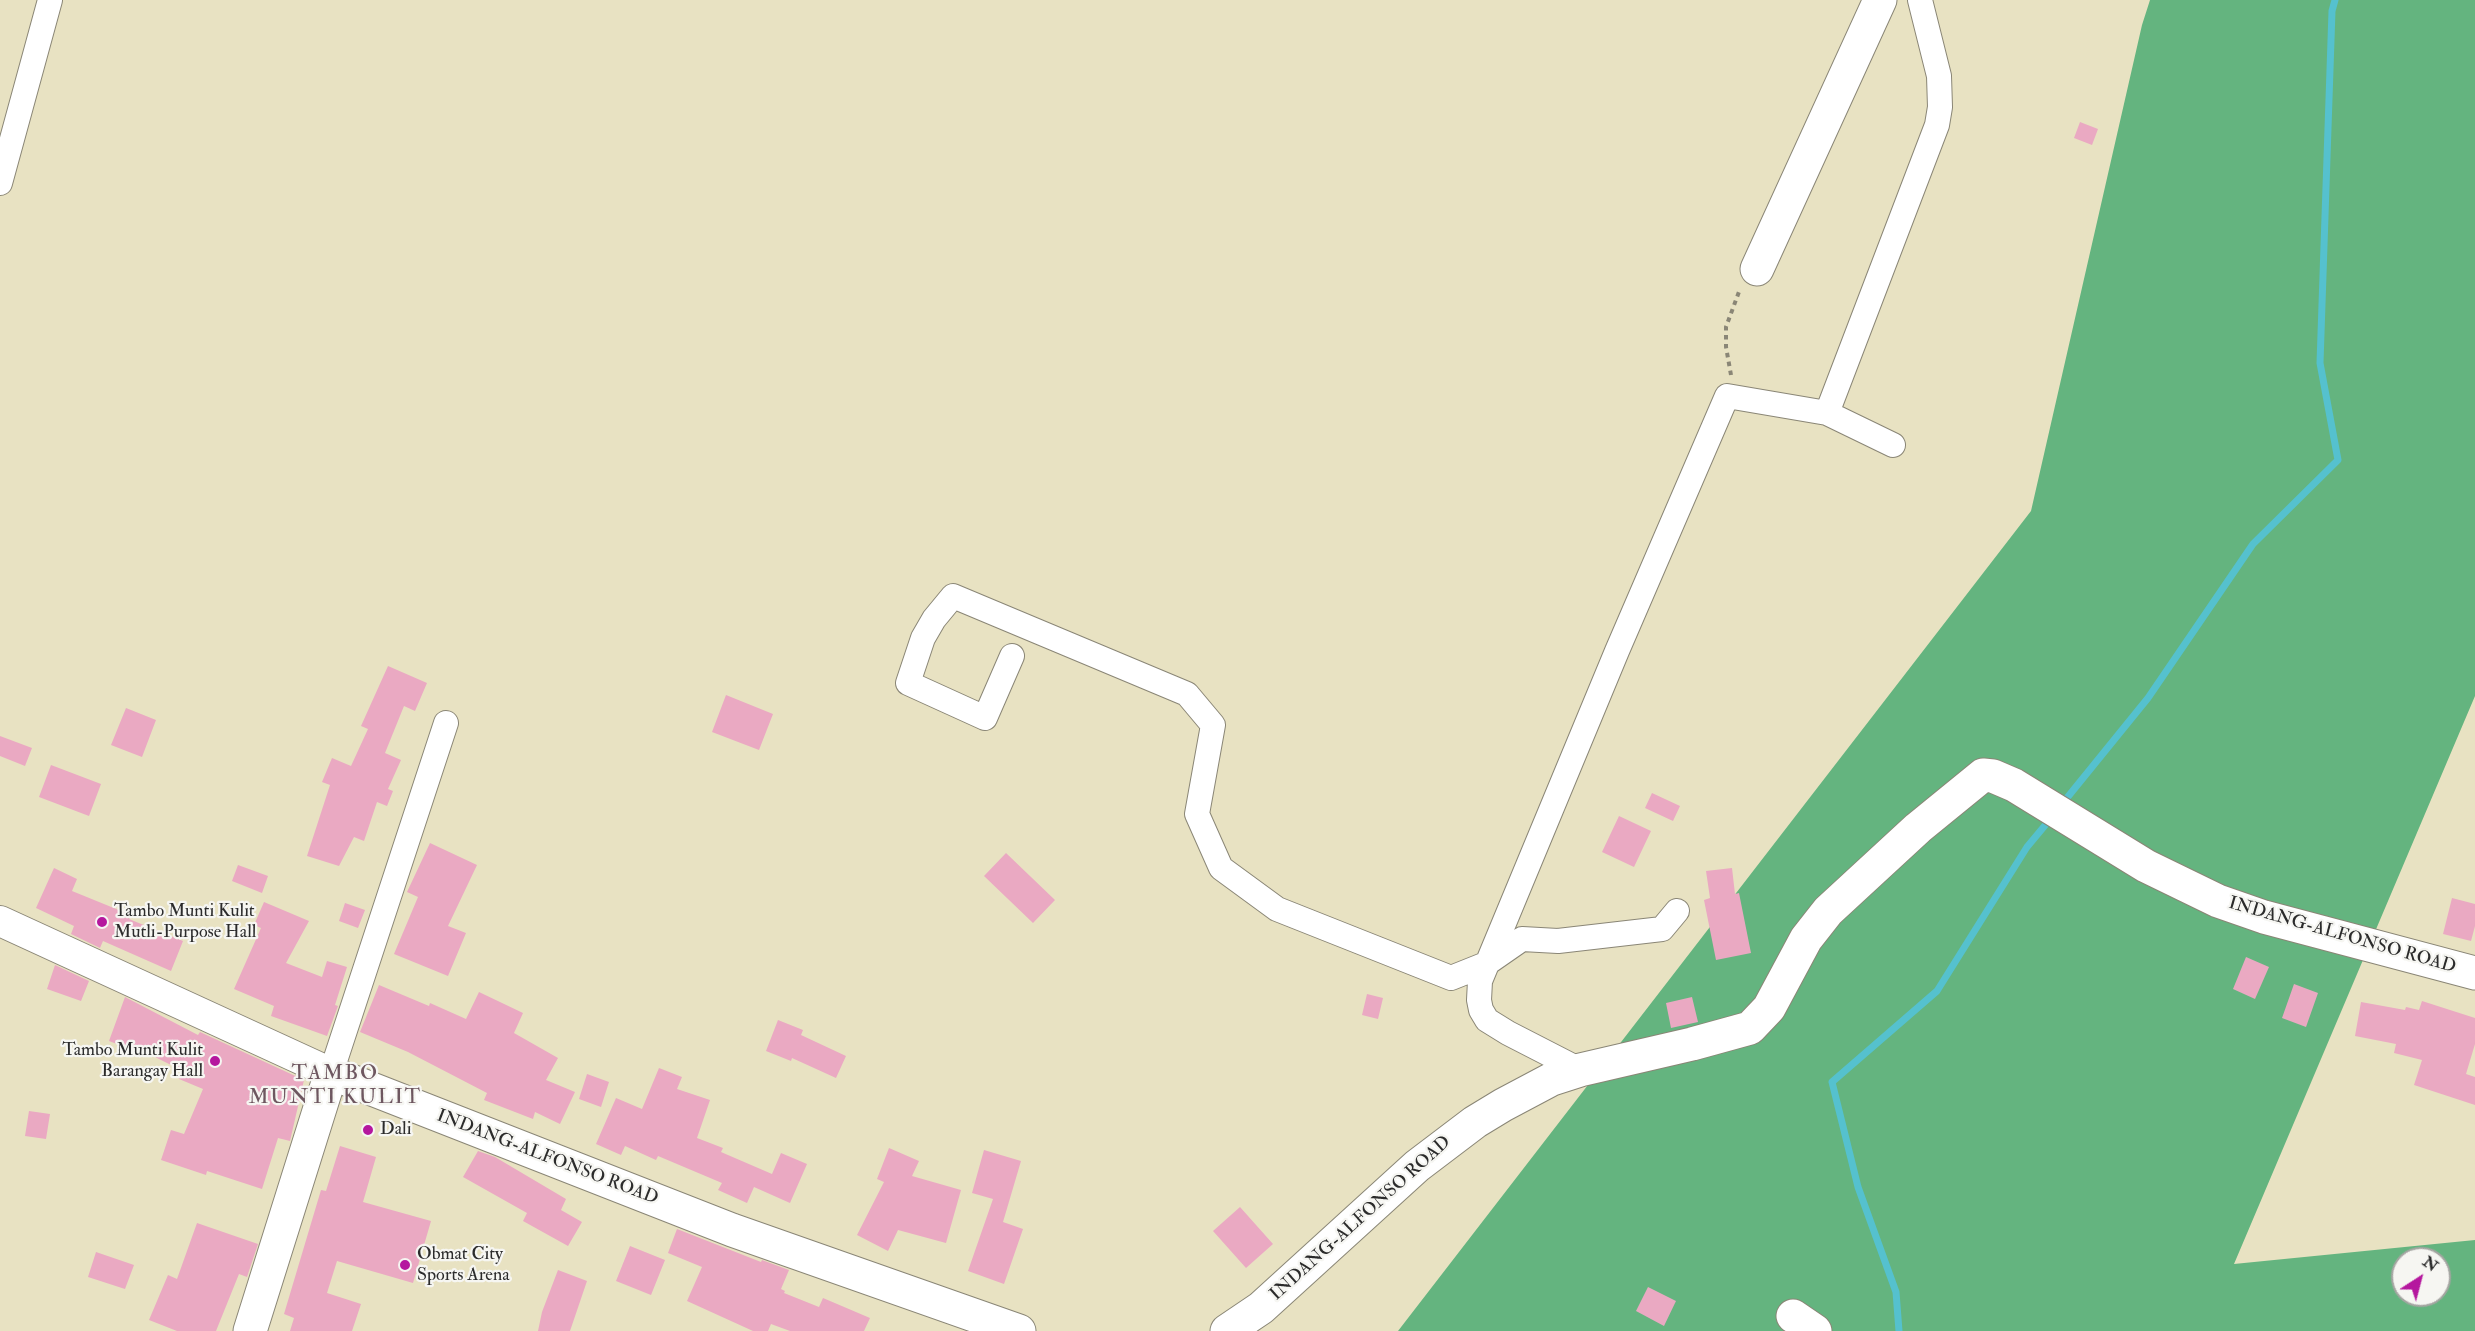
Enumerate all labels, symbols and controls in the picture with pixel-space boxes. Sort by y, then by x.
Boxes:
street label: INDANG-ALFONSO ROAD [2226,893,2458,979]
place label: Tambo Munti Kulit Mutli-Purpose Hall [114,901,256,944]
marker: Tambo Munti Kulit Mutli-Purpose Hall [95,915,109,929]
place label: Tambo Munti Kulit Barangay Hall [62,1040,203,1082]
marker: Tambo Munti Kulit Barangay Hall [208,1054,222,1068]
district label: TAMBO MUNTI KULIT [248,1061,422,1111]
street label: INDANG-ALFONSO ROAD [433,1106,661,1210]
place label: Dali [380,1119,411,1141]
marker: Dali [361,1123,375,1137]
street label: INDANG-ALFONSO ROAD [1266,1132,1456,1306]
place label: Obmat City Sports Arena [417,1244,510,1286]
north arrow [2391,1247,2451,1307]
text: N [2419,1252,2442,1276]
marker: Obmat City Sports Arena [398,1258,412,1272]

